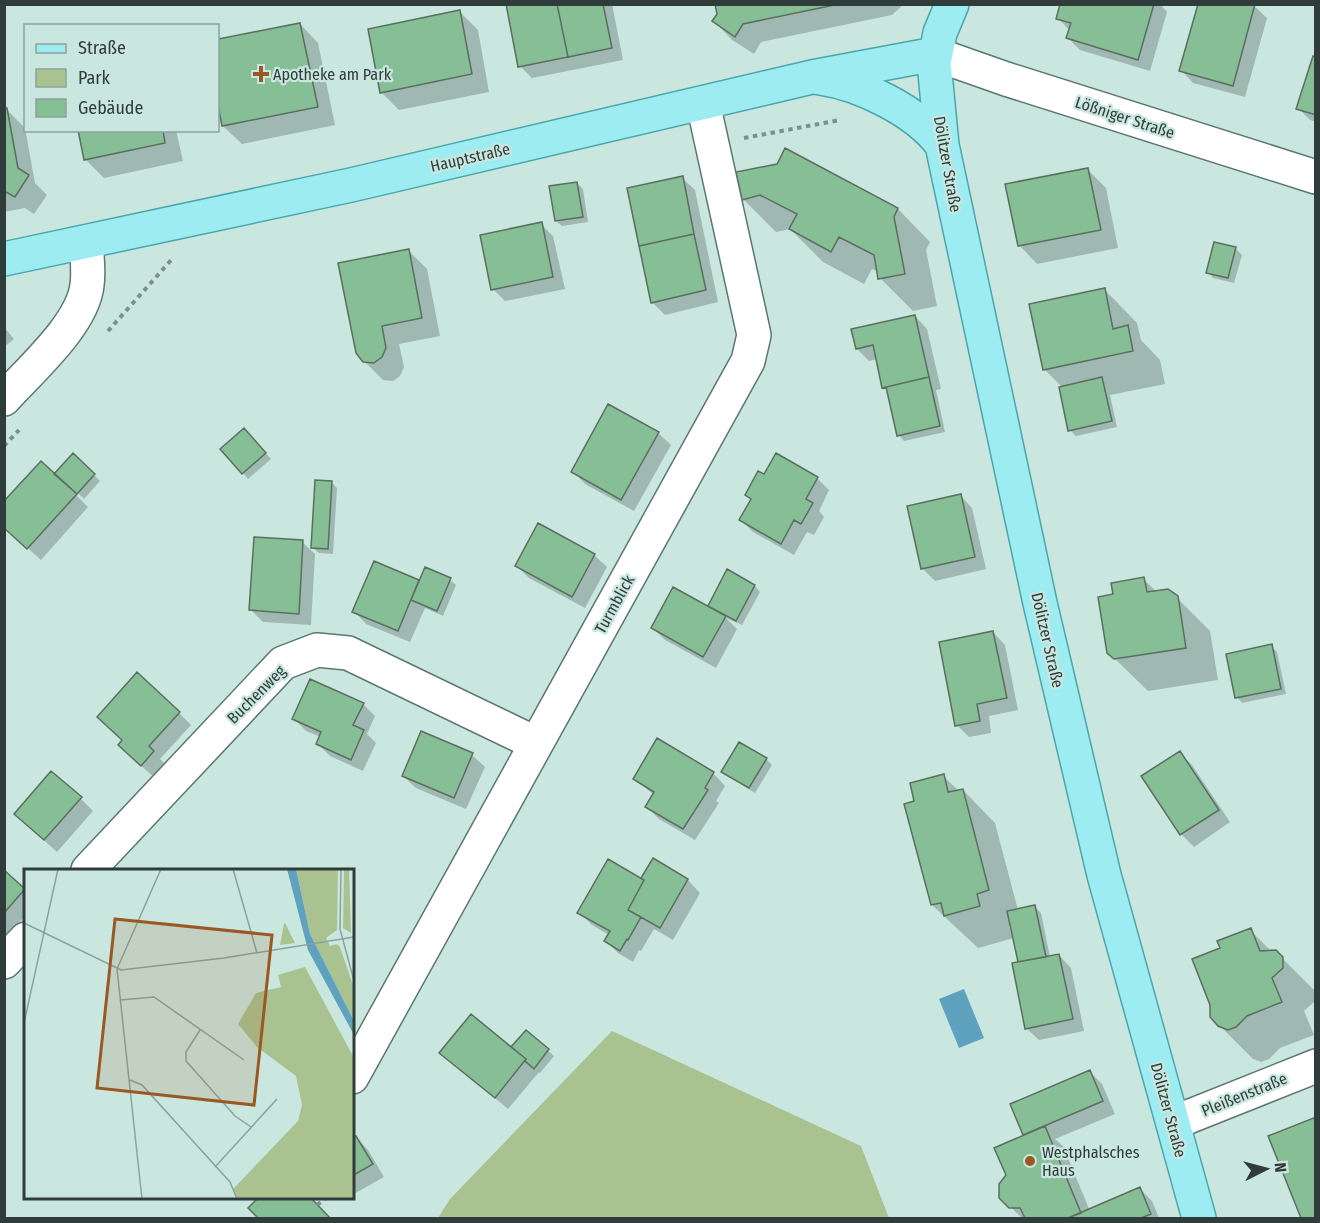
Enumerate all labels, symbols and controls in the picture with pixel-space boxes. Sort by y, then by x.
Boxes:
legend [24,24,219,132]
text: Straße [78,37,126,59]
place label: Apotheke am Park [273,65,392,84]
text: Park [78,67,111,89]
marker: Apotheke am Park [254,67,268,81]
street label: Lößniger Straße [1073,92,1177,142]
text: Gebäude [78,97,144,119]
street label: Dölitzer Straße [930,115,965,214]
street label: Hauptstraße [428,139,512,176]
street label: Turmblick [591,571,639,637]
street label: Dölitzer Straße [1027,591,1068,690]
street label: Buchenweg [223,661,290,727]
inset map [24,869,354,1199]
street label: Dölitzer Straße [1147,1061,1190,1160]
street label: Pleißenstraße [1199,1069,1290,1120]
north arrow [1236,1139,1296,1199]
place label: Westphalsches Haus [1042,1143,1140,1180]
marker: Westphalsches Haus [1023,1154,1037,1168]
text: N [1270,1162,1290,1173]

